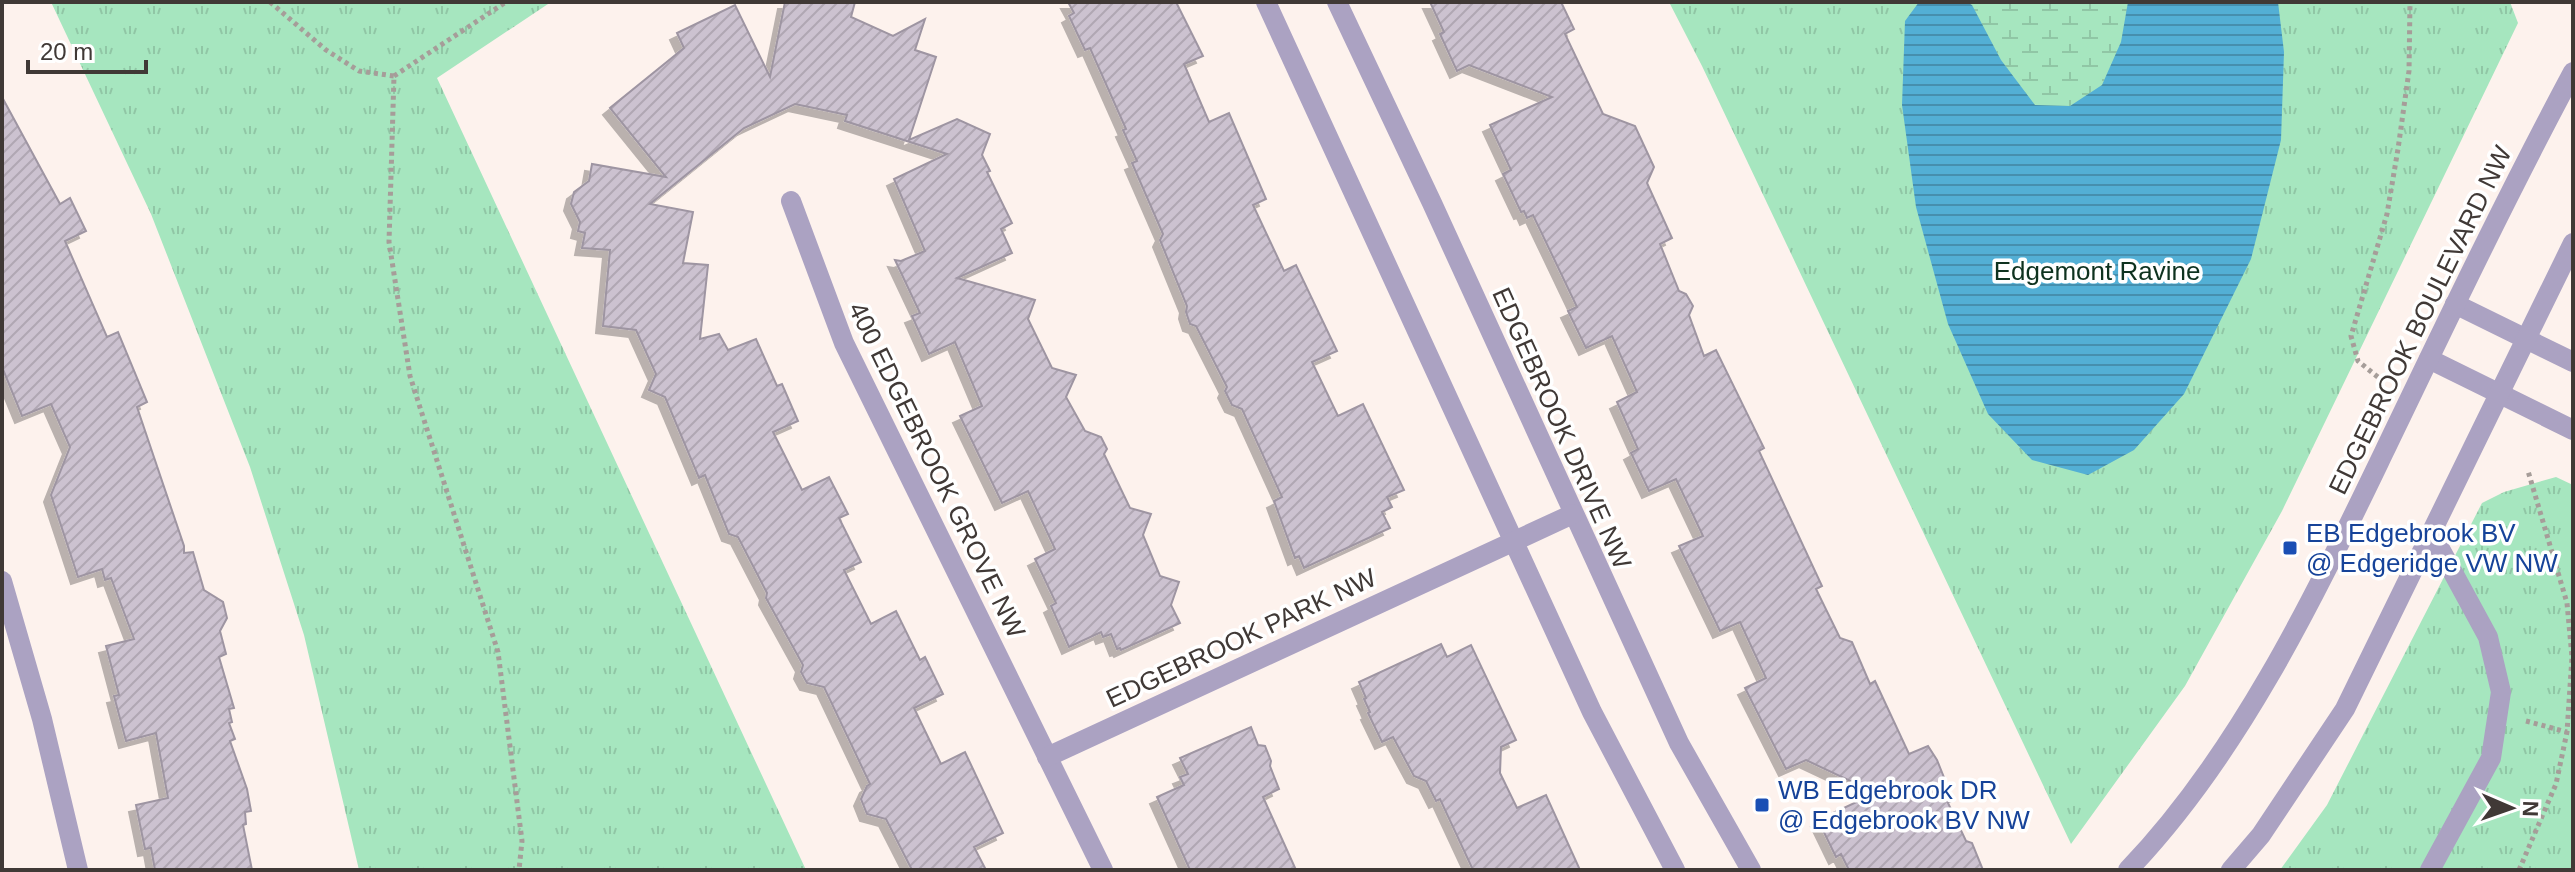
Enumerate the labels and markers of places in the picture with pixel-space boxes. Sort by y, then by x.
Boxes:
place label: EB Edgebrook BV @ Edgeridge VW NW [2306,518,2558,578]
marker: EB Edgebrook BV @ Edgeridge VW NW [2281,539,2299,557]
place label: WB Edgebrook DR @ Edgebrook BV NW [1778,775,2030,835]
marker: WB Edgebrook DR @ Edgebrook BV NW [1753,796,1771,814]

